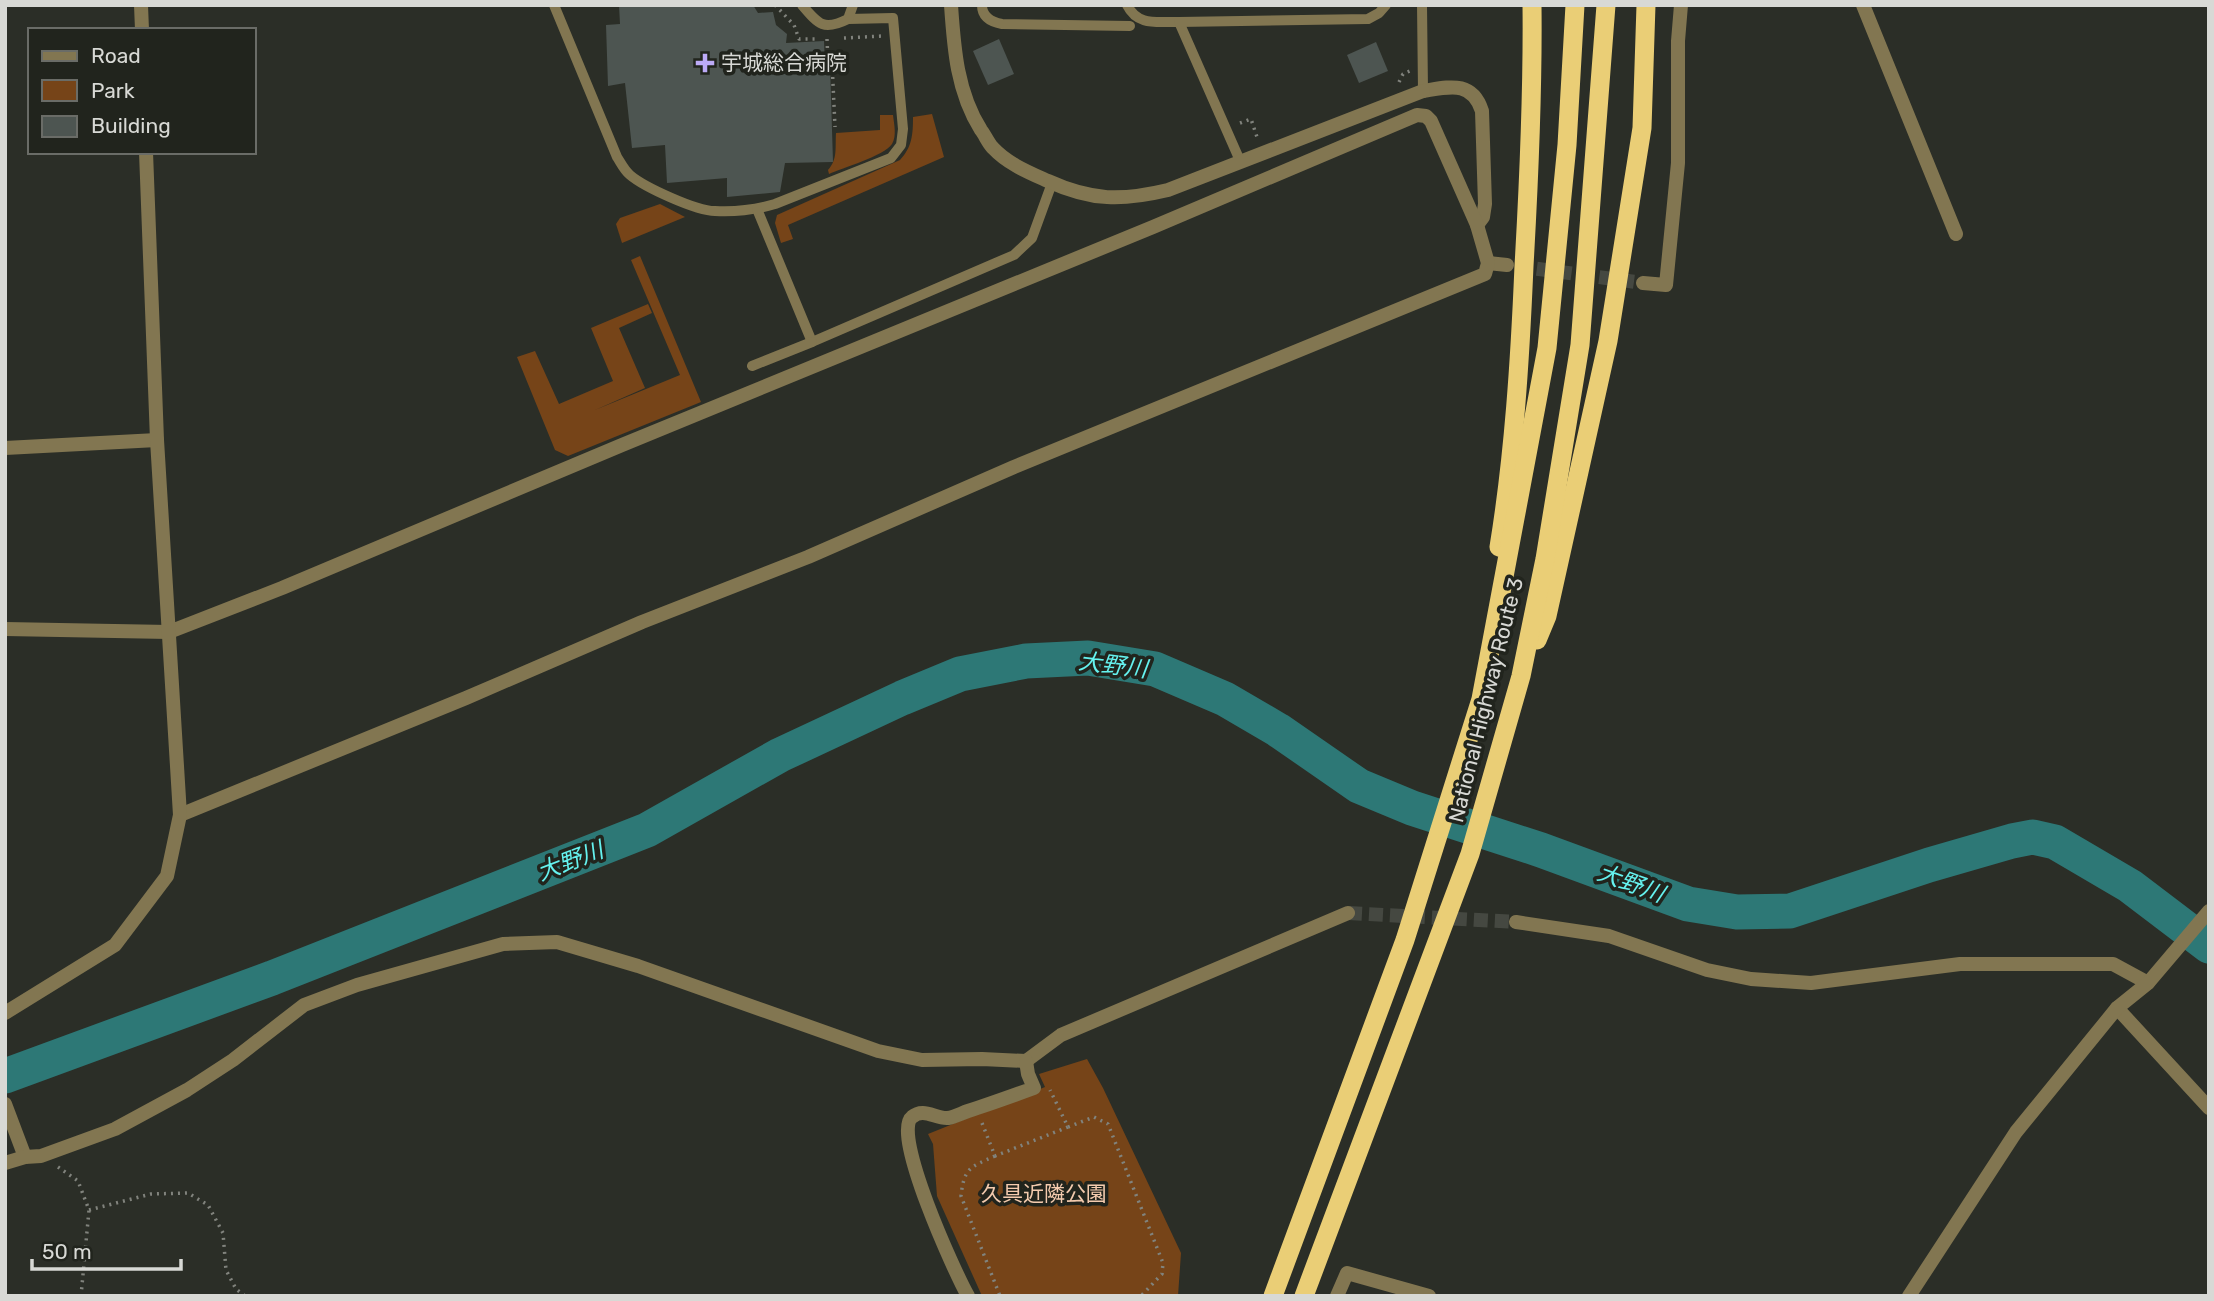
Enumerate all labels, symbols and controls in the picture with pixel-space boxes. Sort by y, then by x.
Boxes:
legend [28,28,256,154]
text: Road [91,43,141,68]
place label: 宇城総合病院 [721,50,847,75]
marker: 宇城総合病院 [695,53,715,73]
text: Park [91,78,135,103]
text: Building [91,113,171,138]
street label: National Highway Route 3 [1443,575,1528,825]
water label: 大野川 [1077,647,1152,683]
water label: 大野川 [533,834,610,886]
water label: 大野川 [1594,858,1671,909]
park label: 久具近隣公園 [981,1181,1107,1206]
scale bar [32,1228,180,1272]
text: 50 m [42,1239,92,1264]

